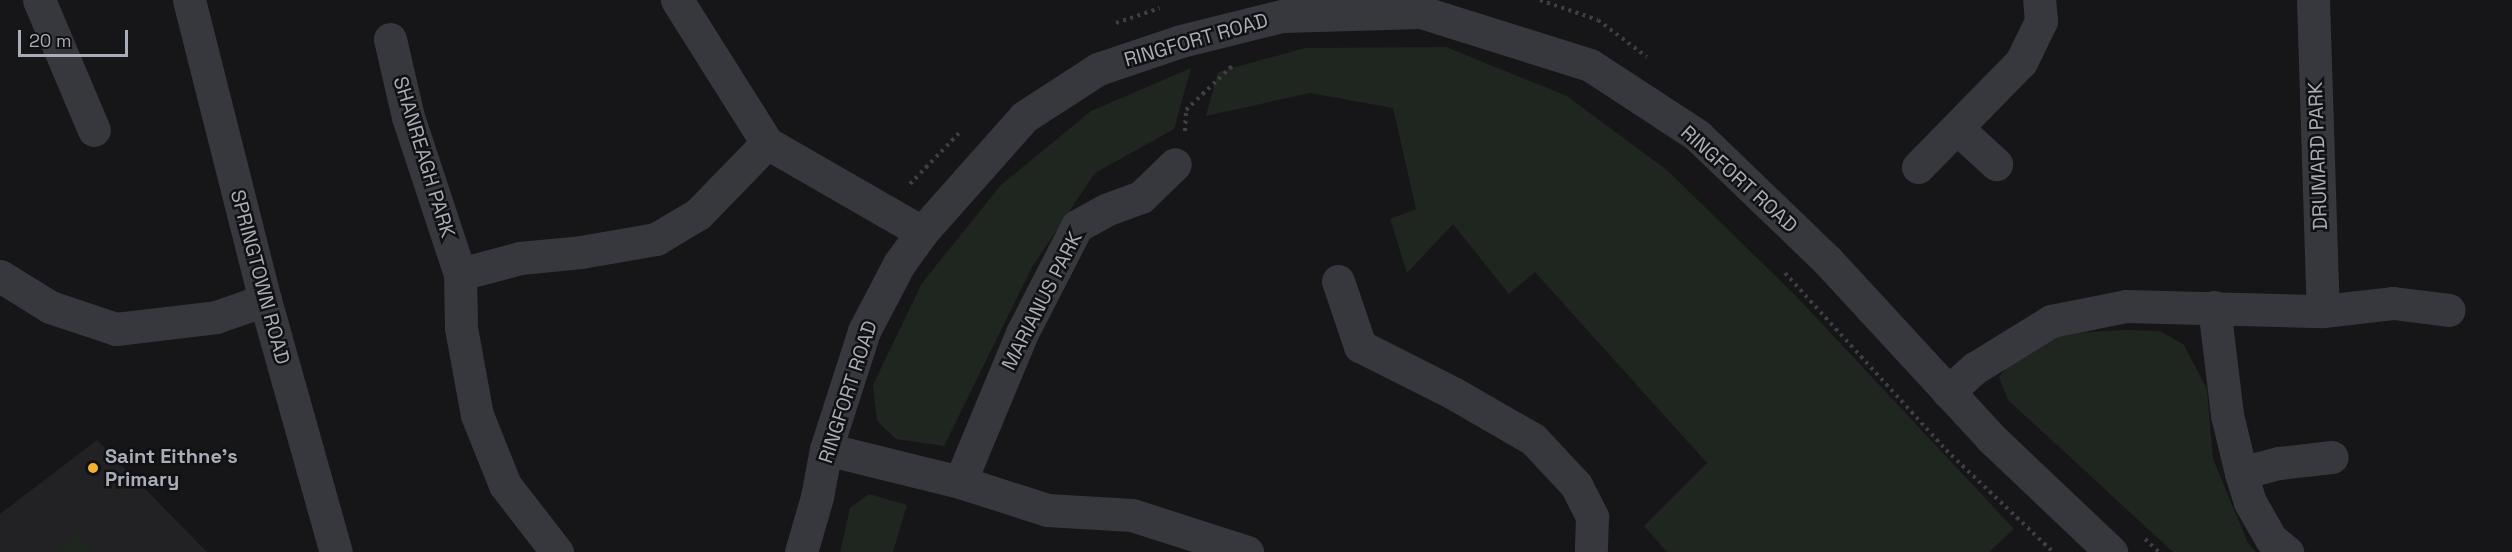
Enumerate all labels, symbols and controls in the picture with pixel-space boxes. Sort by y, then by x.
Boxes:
street label: RINGFORT ROAD [1121,8,1271,72]
scale bar [21,18,130,56]
text: 20 m [29,29,72,52]
street label: SHANREAGH PARK [388,73,460,241]
street label: DRUMARD PARK [2303,81,2333,231]
street label: RINGFORT ROAD [1676,120,1802,238]
street label: SPRINGTOWN ROAD [225,187,295,367]
street label: MARIANUS PARK [997,228,1087,374]
street label: RINGFORT ROAD [814,317,882,467]
place label: Saint Eithne's Primary [105,444,238,491]
marker: Saint Eithne's Primary [86,461,100,475]

